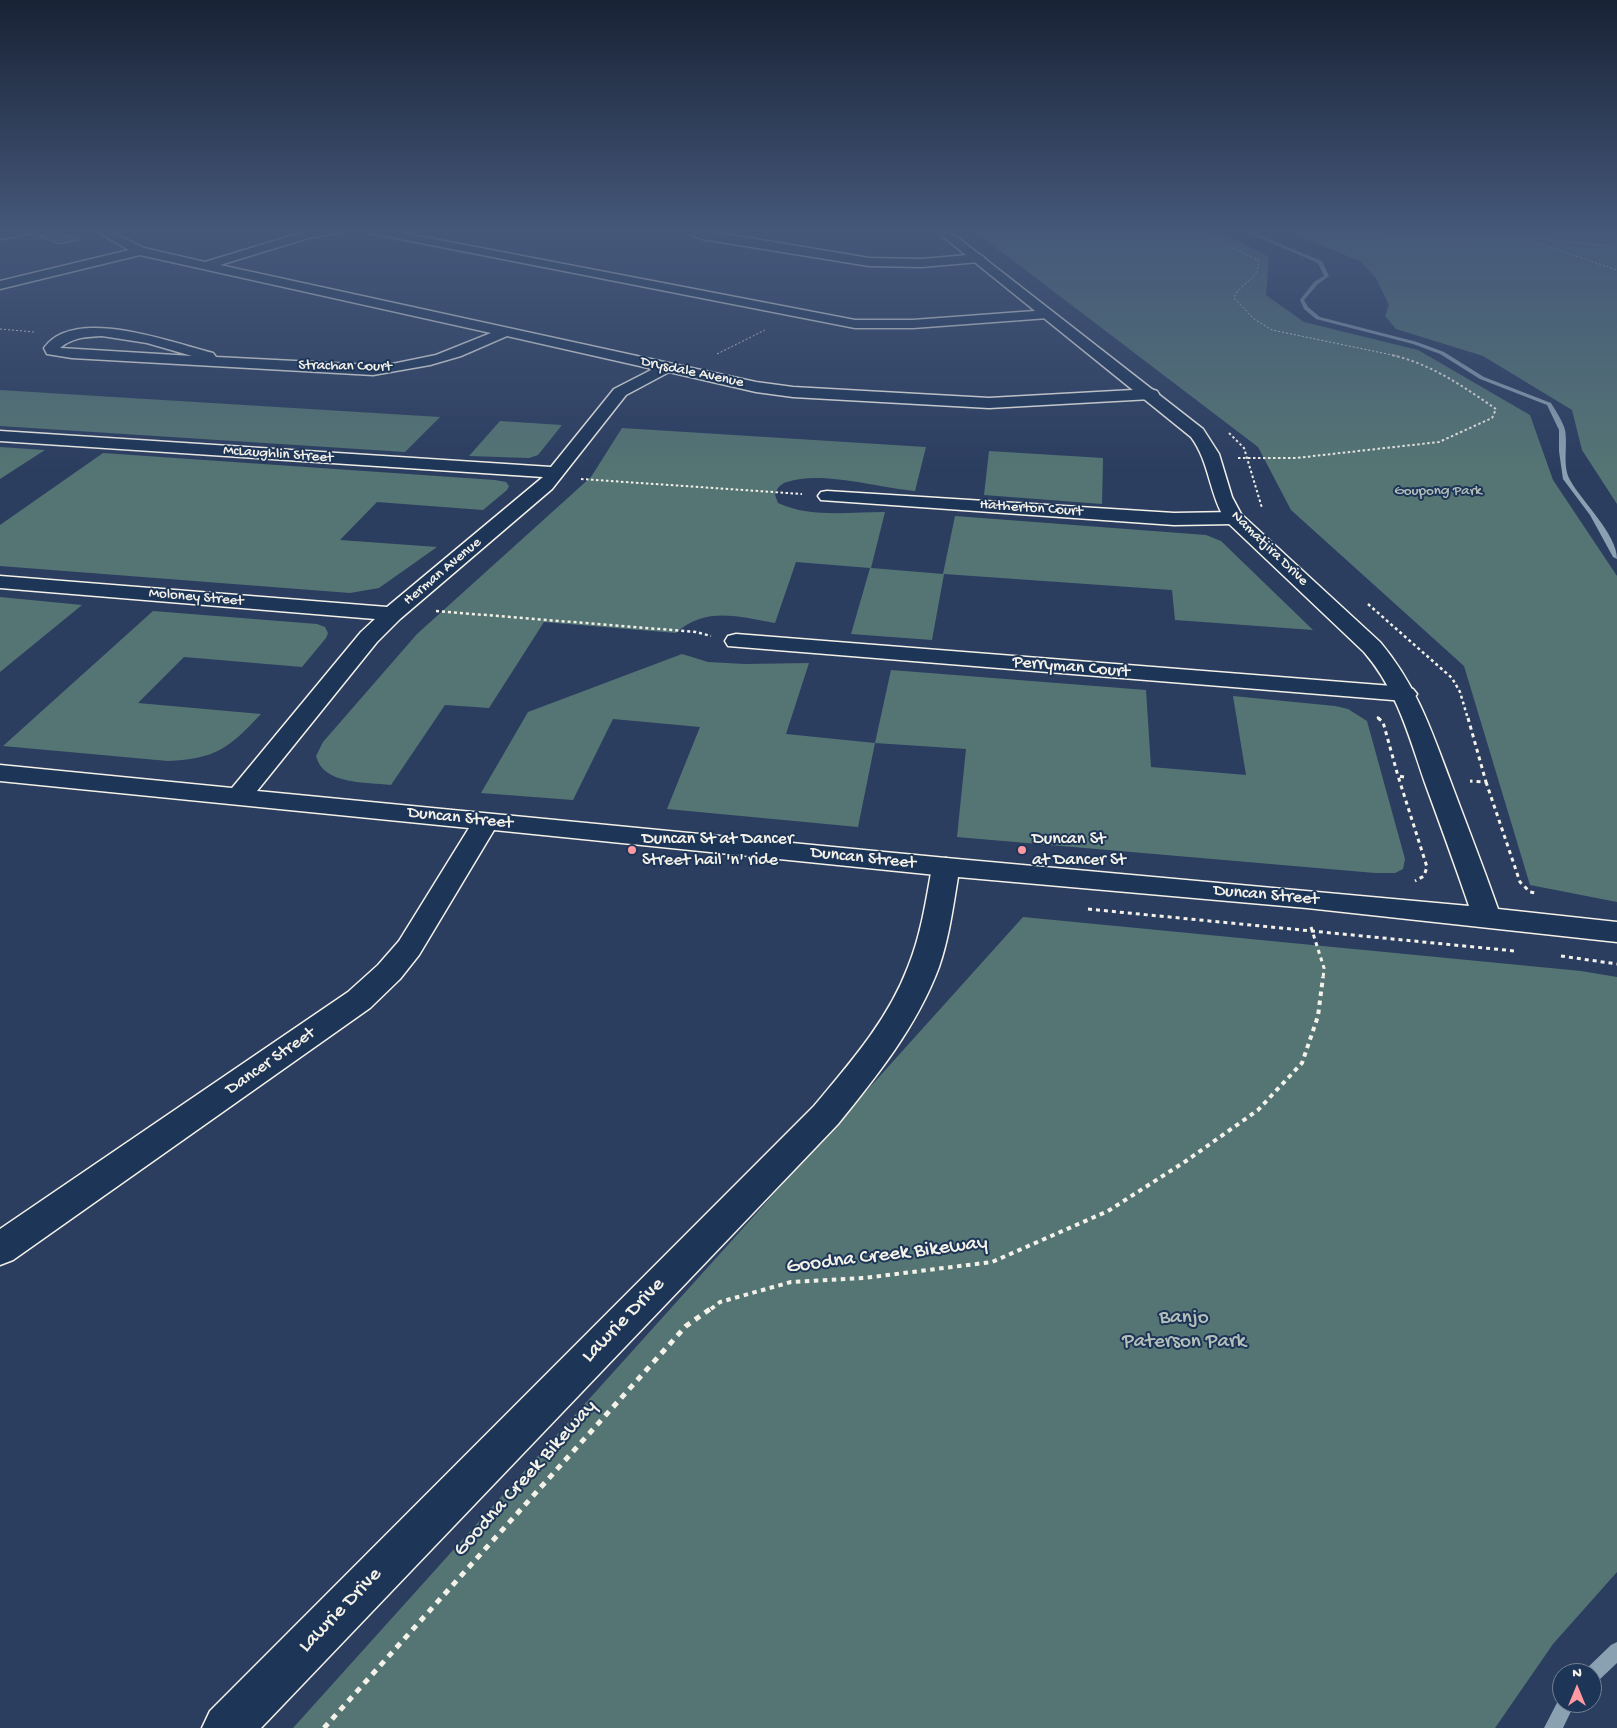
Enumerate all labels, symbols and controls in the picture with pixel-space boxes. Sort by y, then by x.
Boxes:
street label: Drysdale Avenue [639,353,745,393]
street label: Strachan Court [298,357,392,377]
street label: McLaughlin Street [222,442,334,468]
park label: Goupong Park [1394,483,1482,501]
street label: Hatherton Court [979,496,1083,522]
street label: Namatjira Drive [1227,508,1311,590]
street label: Herman Avenue [400,534,486,610]
street label: Moloney Street [148,585,244,611]
street label: Perryman Court [1011,652,1131,684]
street label: Duncan Street [406,803,514,835]
place label: Duncan St at Dancer Street hail 'n' ride [642,829,793,872]
place label: Duncan St at Dancer St [1032,829,1126,872]
street label: Duncan Street [809,843,917,875]
marker: Duncan St at Dancer Street hail 'n' ride [626,844,638,856]
marker: Duncan St at Dancer St [1016,844,1028,856]
street label: Duncan Street [1212,881,1320,911]
street label: Dancer Street [222,1023,320,1101]
street label: Goodna Creek Bikeway [785,1231,989,1281]
street label: Lawrie Drive [577,1273,671,1369]
park label: Banjo Paterson Park [1122,1306,1246,1356]
street label: Goodna Creek Bikeway [449,1395,603,1563]
street label: Lawrie Drive [294,1563,388,1659]
north arrow [1552,1663,1602,1713]
text: N [1572,1665,1582,1682]

